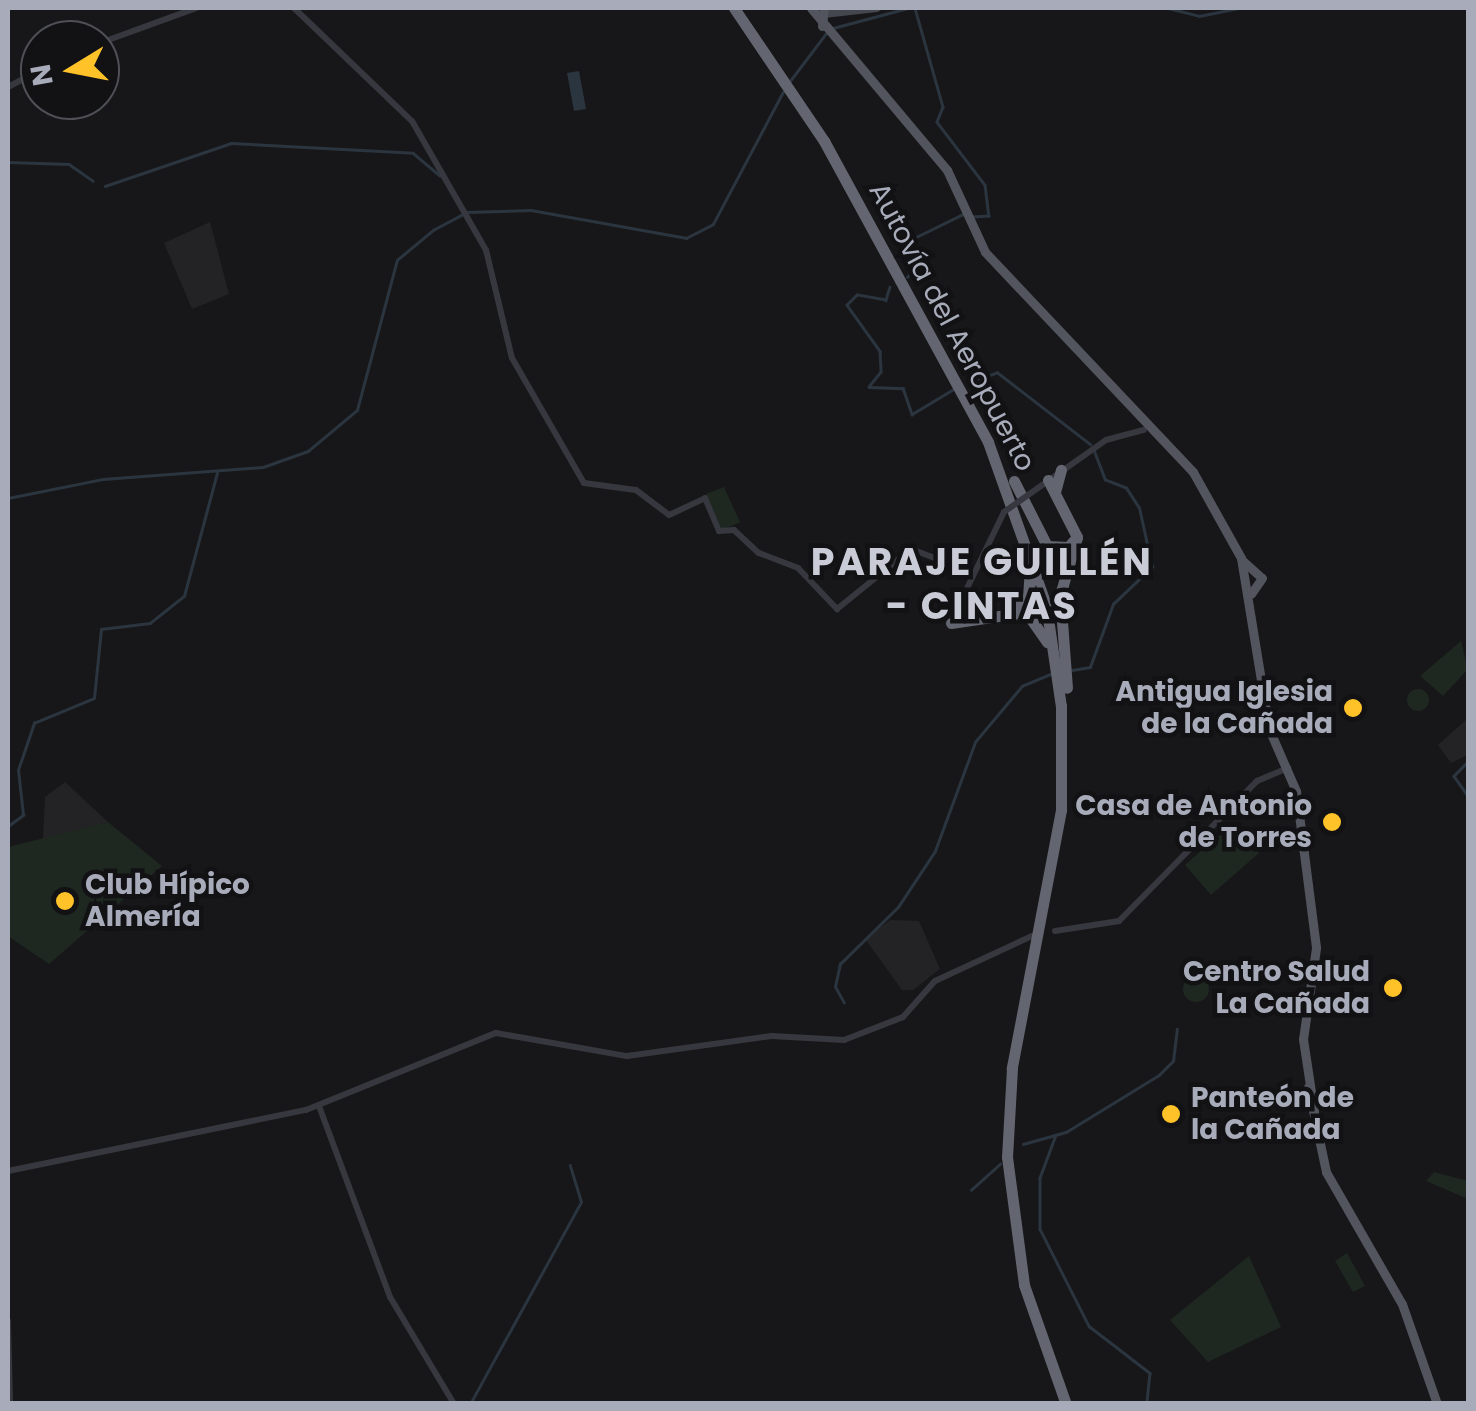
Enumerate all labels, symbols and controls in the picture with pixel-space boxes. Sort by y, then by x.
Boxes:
north arrow [20,20,120,120]
text: N [21,61,63,89]
street label: Autovía del Aeropuerto [862,177,1042,477]
district label: PARAJE GUILLÉN - CINTAS [811,539,1153,628]
place label: Antigua Iglesia de la Cañada [1115,675,1333,741]
marker: Antigua Iglesia de la Cañada [1342,697,1364,719]
place label: Casa de Antonio de Torres [1075,789,1312,855]
marker: Casa de Antonio de Torres [1321,811,1343,833]
place label: Club Hípico Almería [85,868,250,934]
marker: Club Hípico Almería [54,890,76,912]
place label: Centro Salud La Cañada [1183,955,1370,1021]
marker: Centro Salud La Cañada [1380,975,1406,1001]
place label: Panteón de la Cañada [1191,1081,1354,1147]
marker: Panteón de la Cañada [1160,1103,1182,1125]

